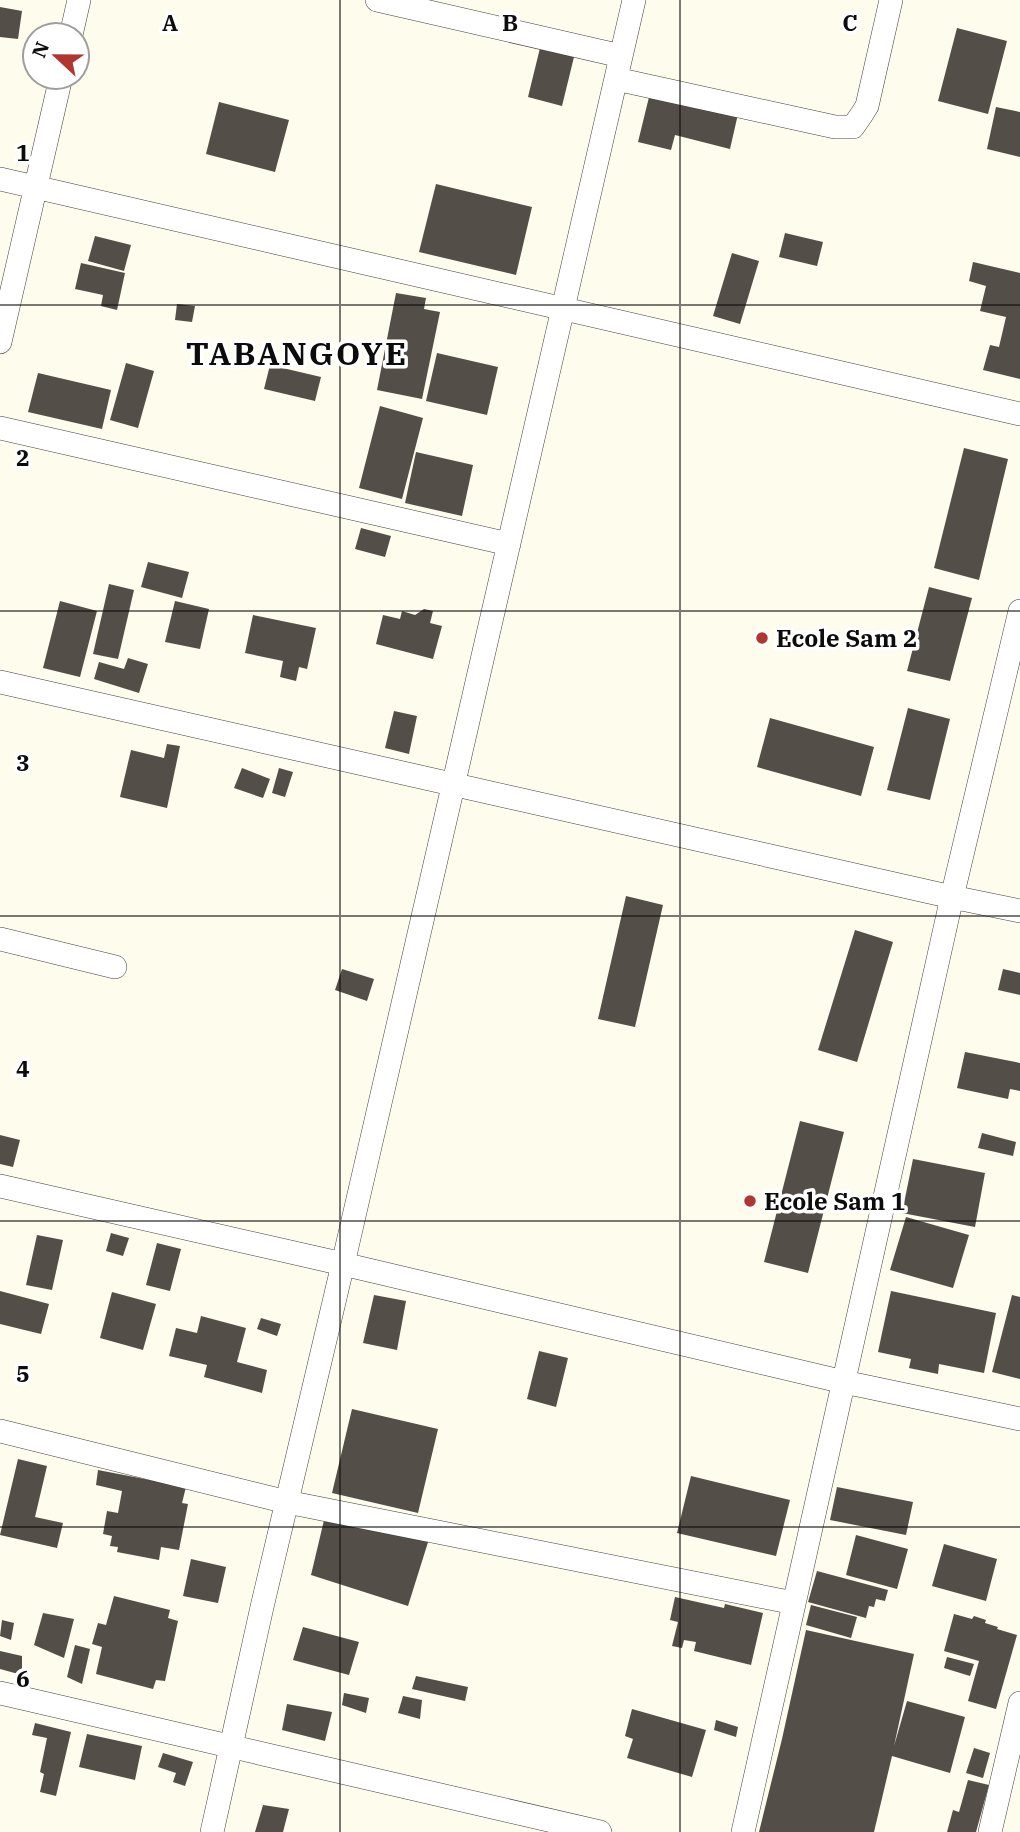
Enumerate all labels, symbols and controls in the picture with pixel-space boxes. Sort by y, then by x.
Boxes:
text: A [162,7,178,37]
text: B [502,7,518,37]
text: C [842,7,858,37]
north arrow [21,21,91,91]
text: N [26,38,54,61]
text: 1 [16,137,30,167]
district label: TABANGOYE [186,332,408,374]
text: 2 [16,442,30,472]
place label: Ecole Sam 2 [776,622,917,654]
marker: Ecole Sam 2 [754,630,770,646]
text: 3 [16,747,30,777]
text: 4 [16,1053,30,1083]
place label: Ecole Sam 1 [764,1185,905,1217]
marker: Ecole Sam 1 [742,1193,758,1209]
text: 5 [16,1358,30,1388]
text: 6 [16,1663,30,1693]

